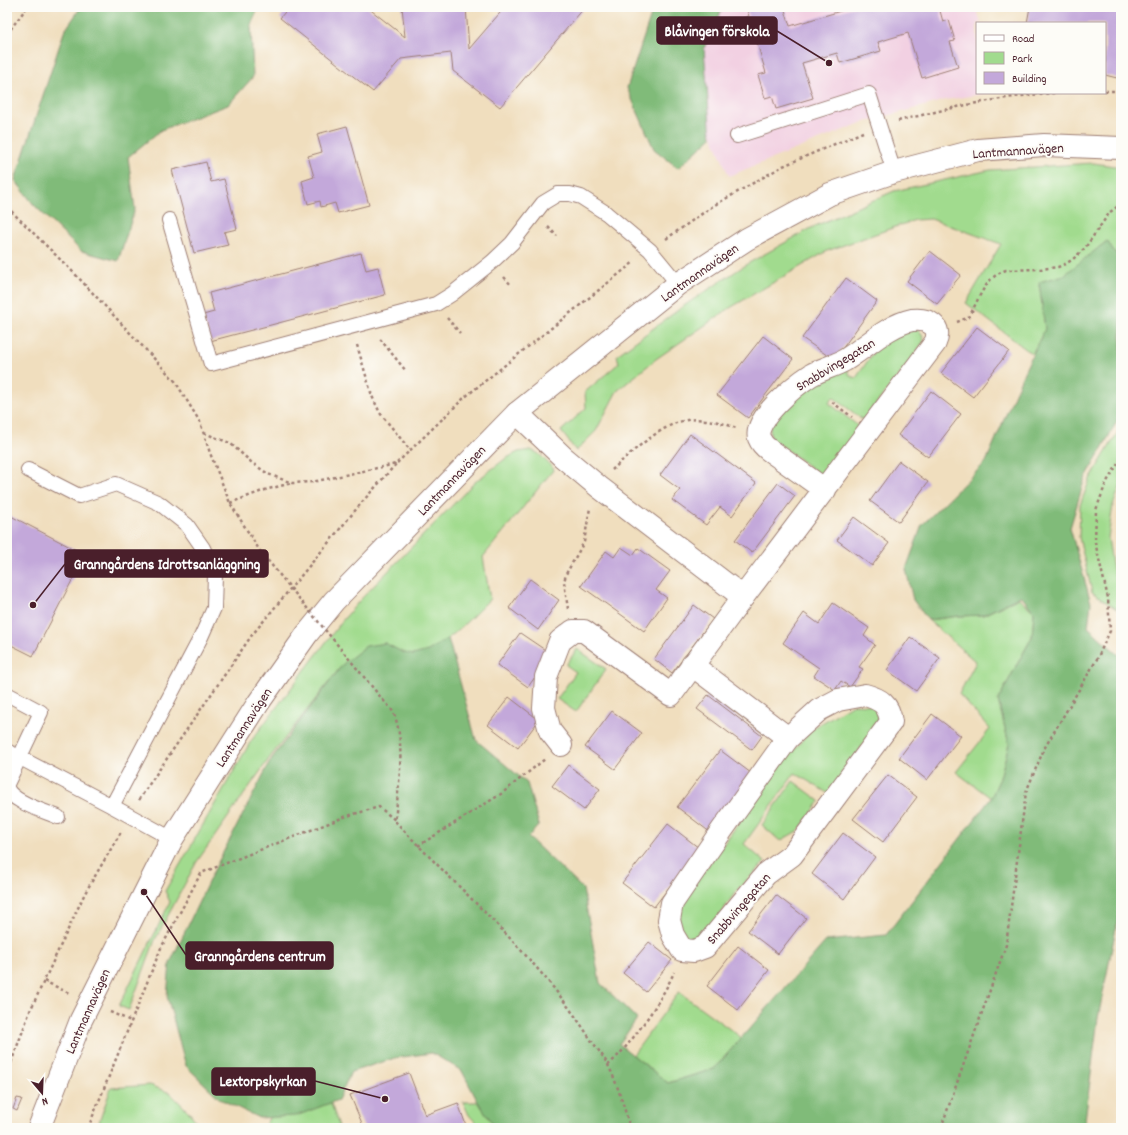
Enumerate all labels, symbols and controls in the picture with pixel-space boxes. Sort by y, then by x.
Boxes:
callout: Blåvingen förskola [657,17,777,44]
text: Blåvingen förskola [665,22,770,44]
legend [976,22,1106,94]
text: Road [1012,31,1034,48]
text: Park [1012,51,1033,68]
text: Building [1012,71,1047,88]
street label: Lantmannavägen [972,139,1064,165]
street label: Lantmannavägen [657,239,743,308]
street label: Snabbvingegatan [793,334,879,397]
street label: Lantmannavägen [414,442,491,521]
callout: Granngårdens Idrottsanläggning [65,550,268,577]
text: Granngårdens Idrottsanläggning [74,555,261,577]
street label: Lantmannavägen [211,684,278,772]
street label: Snabbvingegatan [703,869,776,950]
callout: Granngårdens centrum [186,942,333,969]
text: Granngårdens centrum [194,947,326,969]
street label: Lantmannavägen [61,966,117,1058]
callout: Lextorpskyrkan [212,1068,315,1095]
text: Lextorpskyrkan [219,1072,307,1094]
north arrow [22,1073,62,1113]
text: N [39,1092,50,1109]

